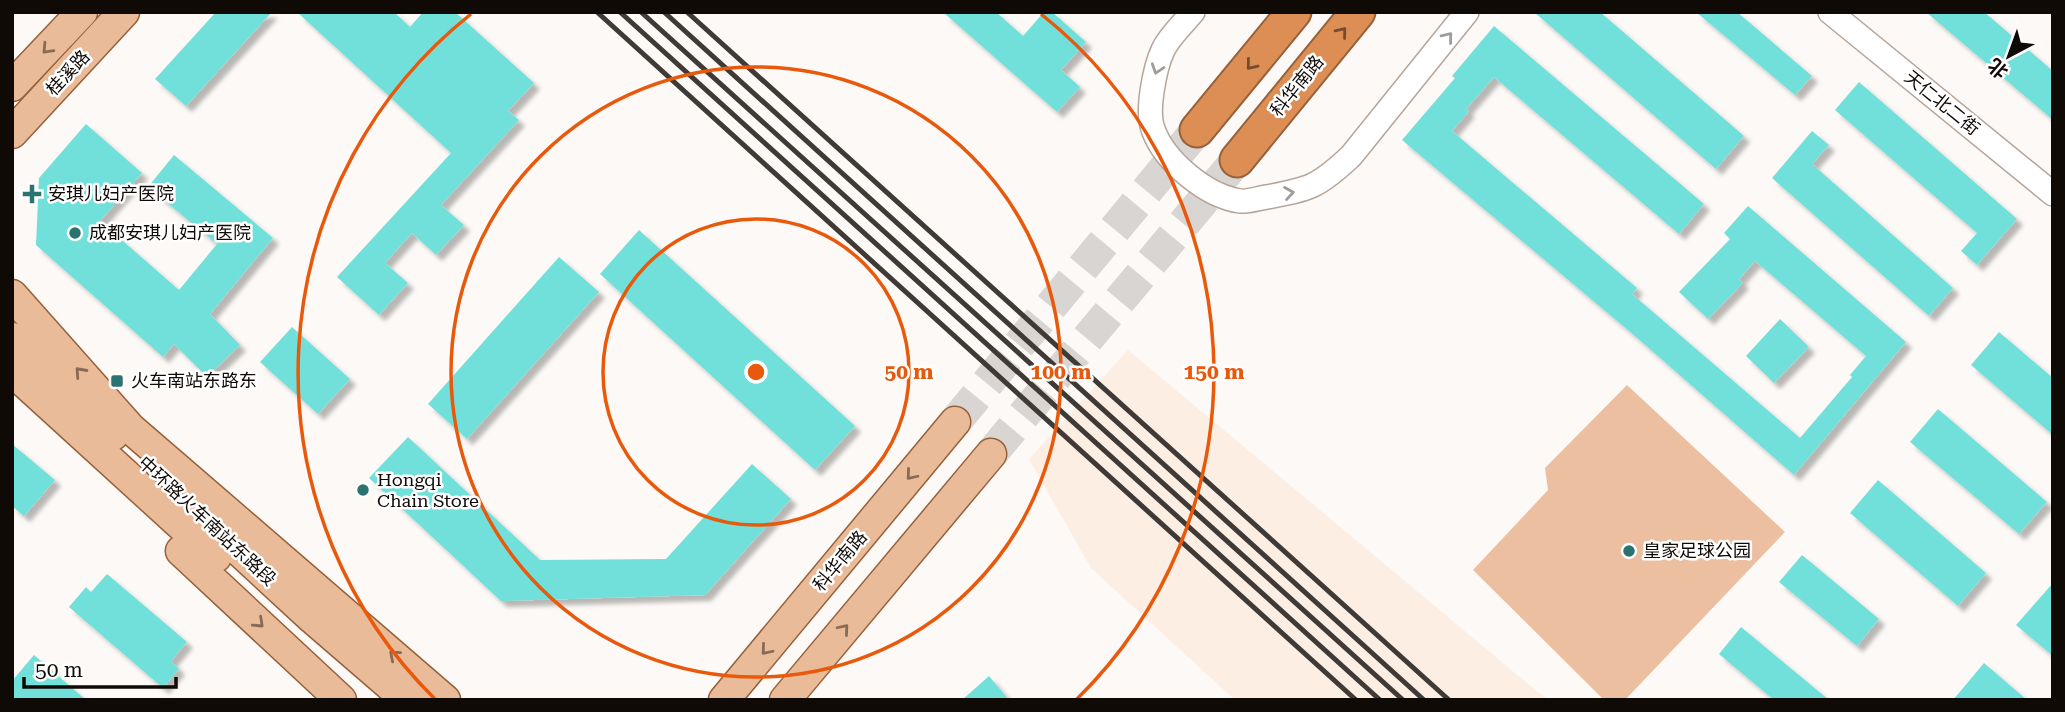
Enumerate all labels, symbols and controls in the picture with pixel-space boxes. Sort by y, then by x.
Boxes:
north arrow [1974,21,2044,91]
one-way arrow [1334,27,1346,40]
one-way arrow [1439,32,1452,44]
one-way arrow [43,41,55,54]
street label: 桂溪路 [42,46,94,100]
street label: 科华南路 [1266,51,1327,120]
text: 北 [1983,54,2013,83]
one-way arrow [1246,58,1259,70]
one-way arrow [1151,63,1165,75]
street label: 天仁北二街 [1901,66,1984,139]
place label: 安琪儿妇产医院 [48,183,174,204]
marker: 安琪儿妇产医院 [22,184,42,204]
one-way arrow [1283,186,1295,201]
place label: 成都安琪儿妇产医院 [89,222,251,243]
marker: 成都安琪儿妇产医院 [67,225,83,241]
centre of rings [744,360,768,384]
text: 50 m [884,360,934,384]
text: 100 m [1031,360,1091,384]
text: 150 m [1184,360,1244,384]
one-way arrow [76,367,88,380]
place label: 火车南站东路东 [131,370,257,391]
marker: 火车南站东路东 [109,373,125,389]
street label: 中环路火车南站东路段 [134,452,280,590]
one-way arrow [907,466,919,479]
place label: Hongqi Chain Store [377,469,479,511]
marker: Hongqi Chain Store [355,482,371,498]
street label: 科华南路 [808,526,871,595]
place label: 皇家足球公园 [1643,540,1751,561]
marker: 皇家足球公园 [1621,543,1637,559]
one-way arrow [251,615,264,628]
one-way arrow [836,624,848,637]
one-way arrow [762,641,774,654]
scale bar [24,646,177,690]
one-way arrow [389,651,402,663]
text: 50 m [35,658,83,682]

